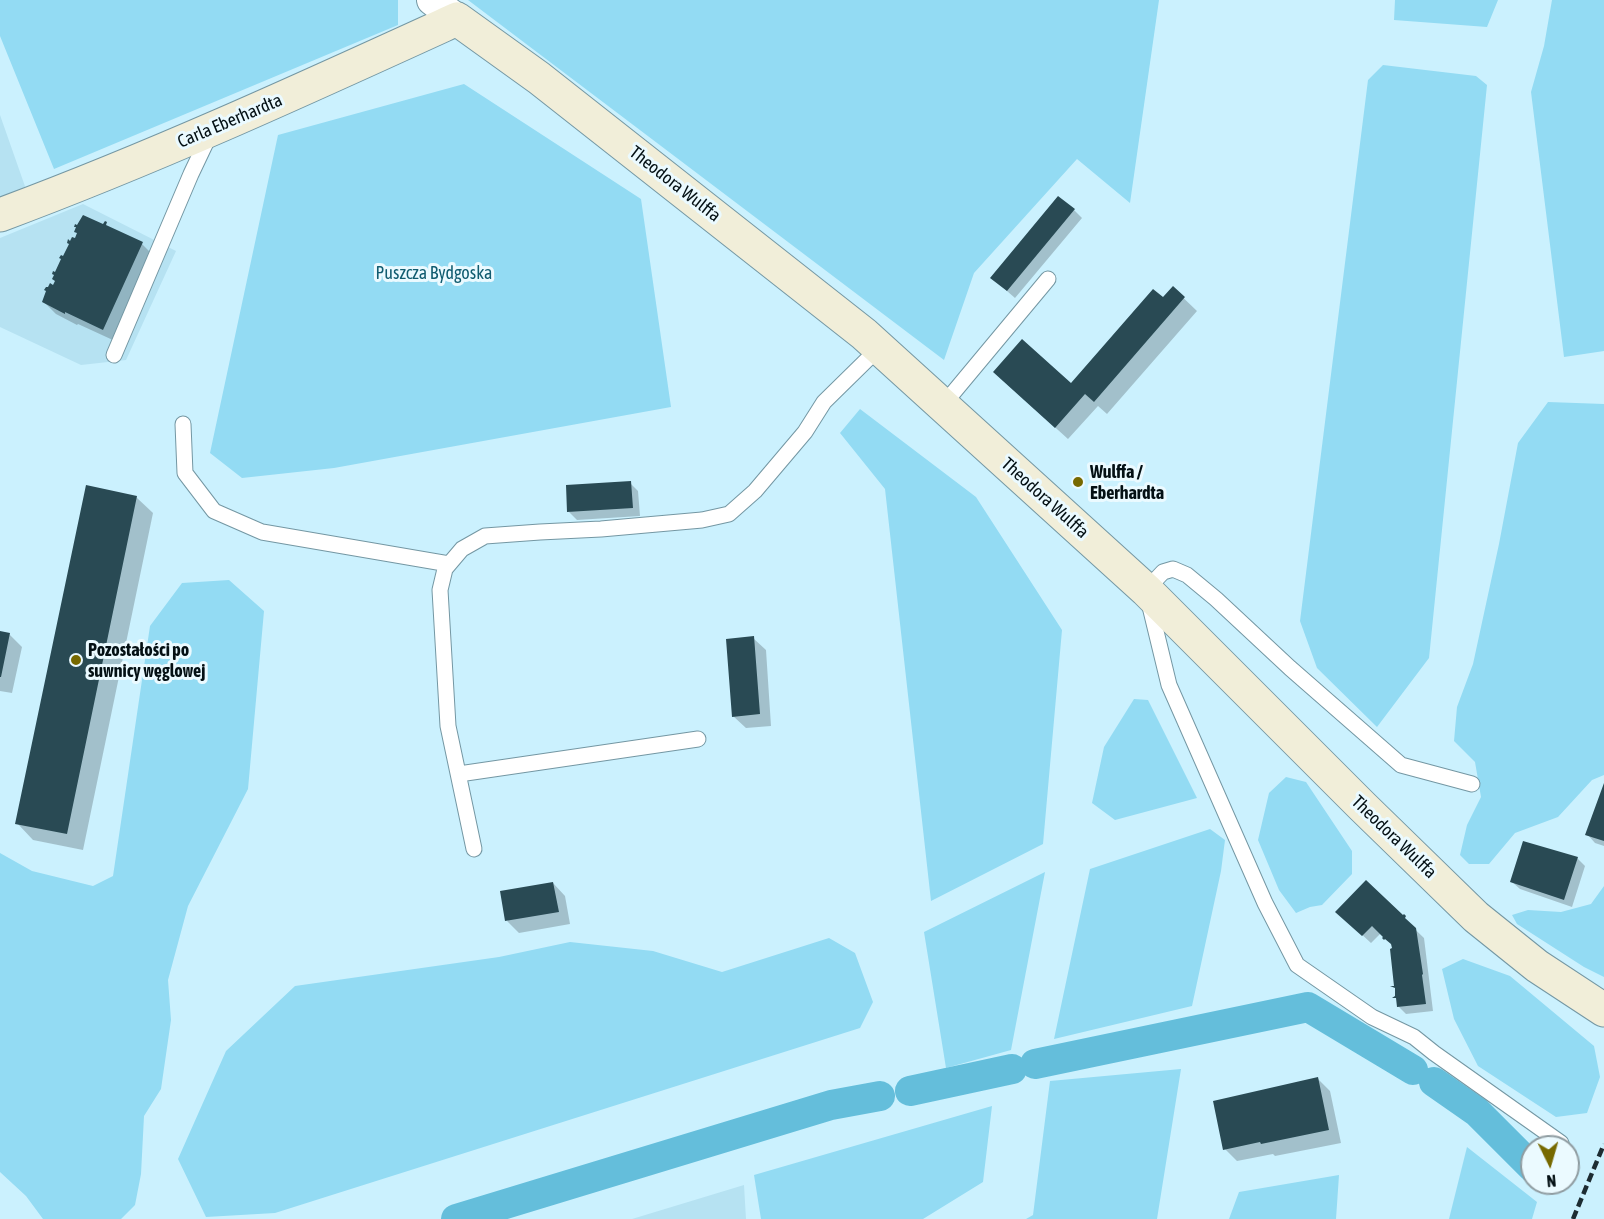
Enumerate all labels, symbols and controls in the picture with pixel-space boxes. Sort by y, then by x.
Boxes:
street label: Carla Eberhardta [174,89,286,153]
street label: Theodora Wulffa [625,142,725,226]
park label: Puszcza Bydgoska [376,262,492,284]
street label: Theodora Wulffa [997,453,1093,543]
place label: Wulffa / Eberhardta [1090,461,1164,504]
marker: Wulffa / Eberhardta [1071,475,1085,489]
place label: Pozostałości po suwnicy węglowej [88,639,205,682]
marker: Pozostałości po suwnicy węglowej [69,653,83,667]
street label: Theodora Wulffa [1347,791,1441,883]
north arrow [1520,1135,1580,1195]
text: N [1546,1172,1557,1190]

